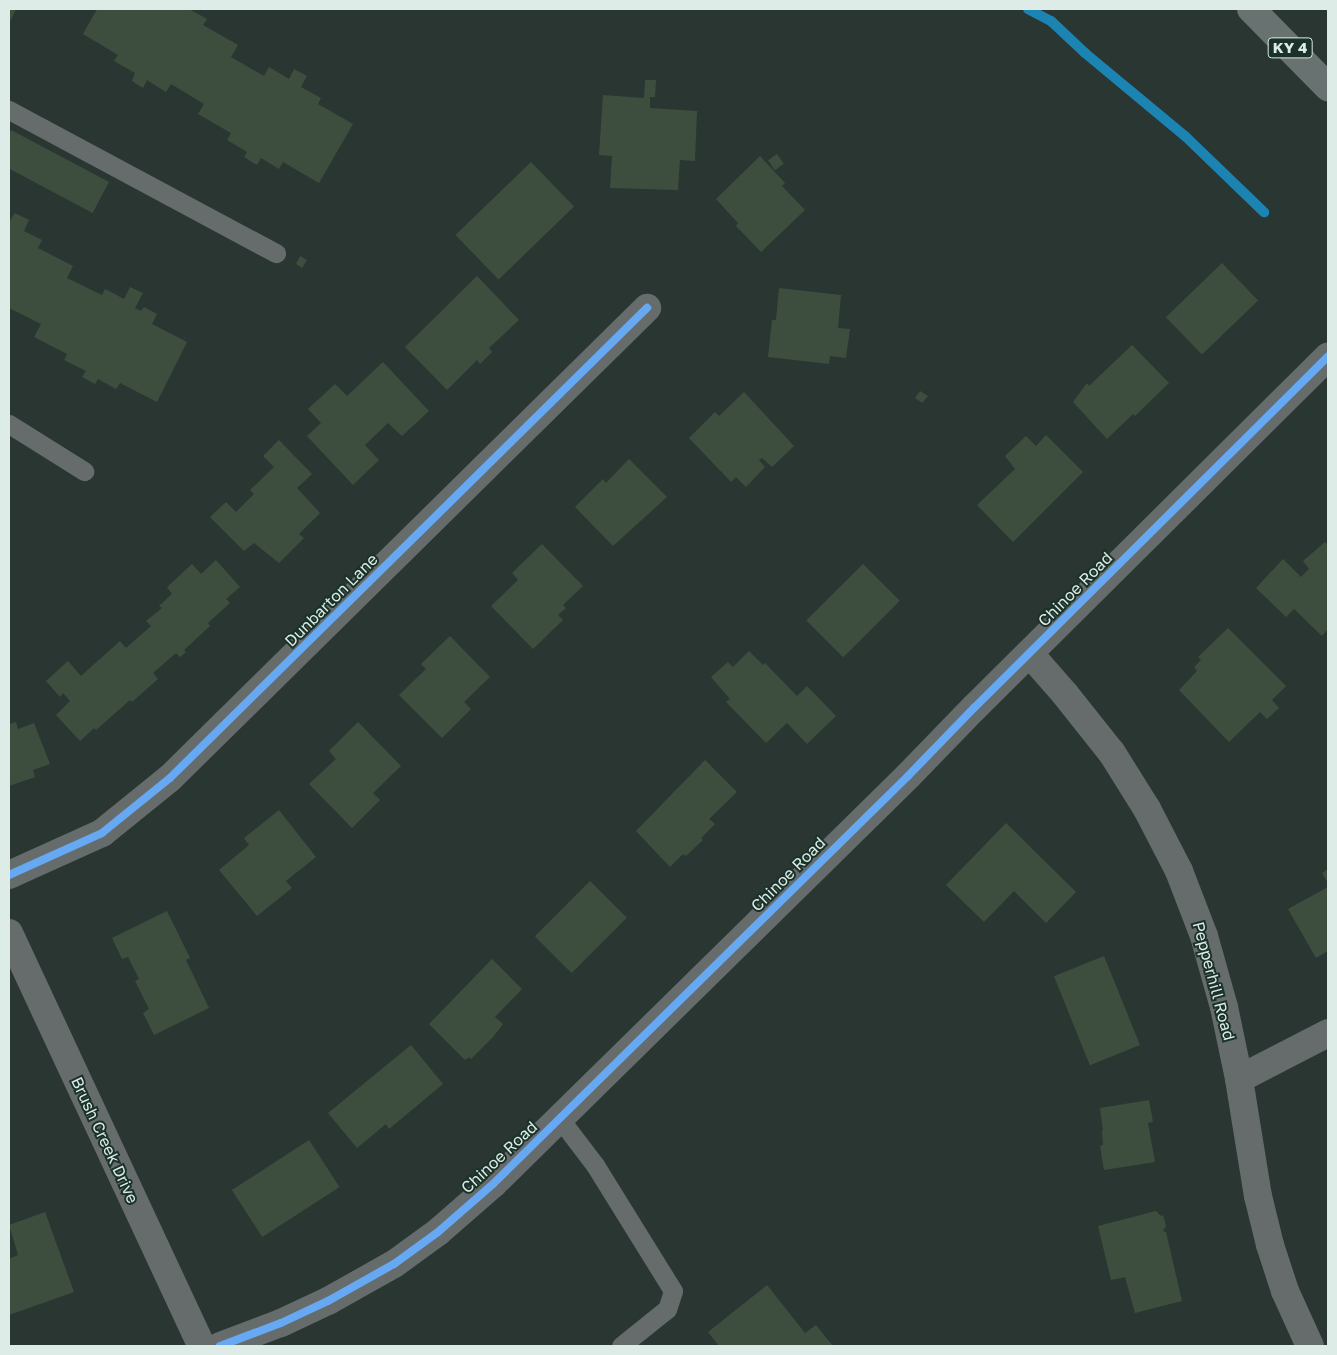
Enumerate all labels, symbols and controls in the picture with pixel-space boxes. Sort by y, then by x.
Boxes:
road number: KY 4 [1268,36,1312,60]
street label: Chinoe Road [1034,548,1116,630]
street label: Dunbarton Lane [281,550,381,650]
street label: Chinoe Road [747,833,829,915]
street label: Pepperhill Road [1189,919,1239,1043]
street label: Brush Creek Drive [67,1074,143,1206]
street label: Chinoe Road [457,1117,541,1197]

